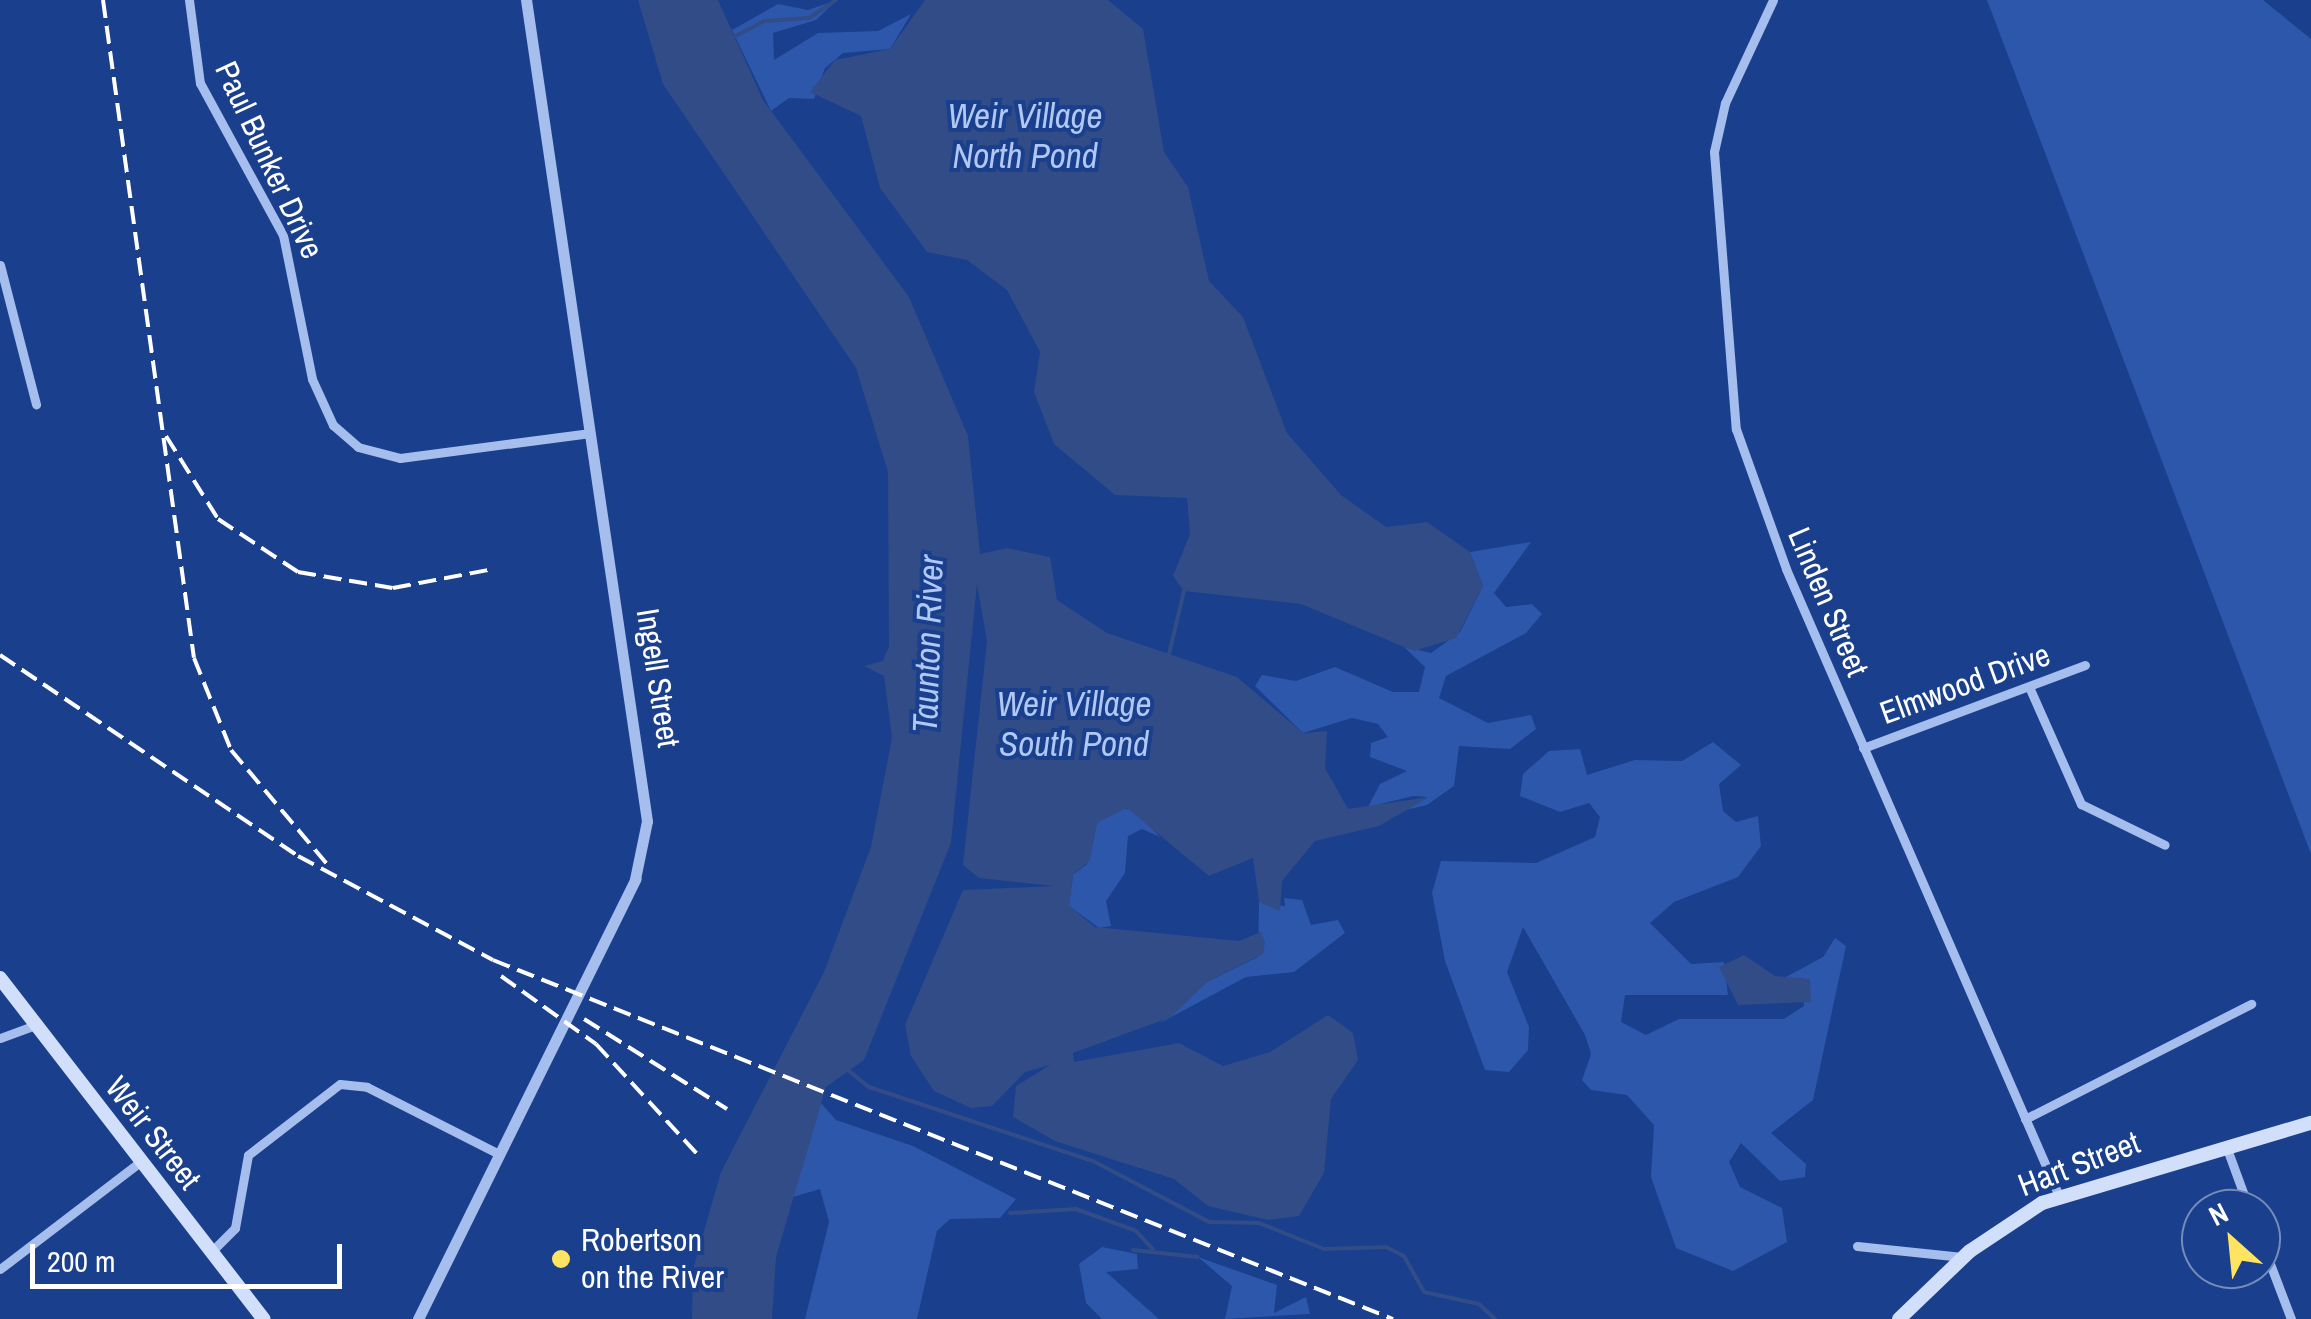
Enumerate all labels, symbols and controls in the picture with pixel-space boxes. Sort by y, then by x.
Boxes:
street label: Paul Bunker Drive [207,55,331,265]
water label: Weir Village North Pond [947,95,1103,177]
street label: Linden Street [1780,522,1876,682]
water label: Taunton River [904,554,952,734]
street label: Ingell Street [628,606,688,750]
street label: Elmwood Drive [1875,636,2055,732]
water label: Weir Village South Pond [996,683,1152,765]
street label: Weir Street [97,1069,209,1197]
street label: Hart Street [2013,1123,2145,1205]
north arrow [2181,1189,2281,1289]
text: N [2202,1193,2234,1235]
place label: Robertson on the River [581,1222,724,1297]
scale bar [35,1224,348,1286]
text: 200 m [47,1241,115,1281]
marker: Robertson on the River [550,1248,572,1270]

